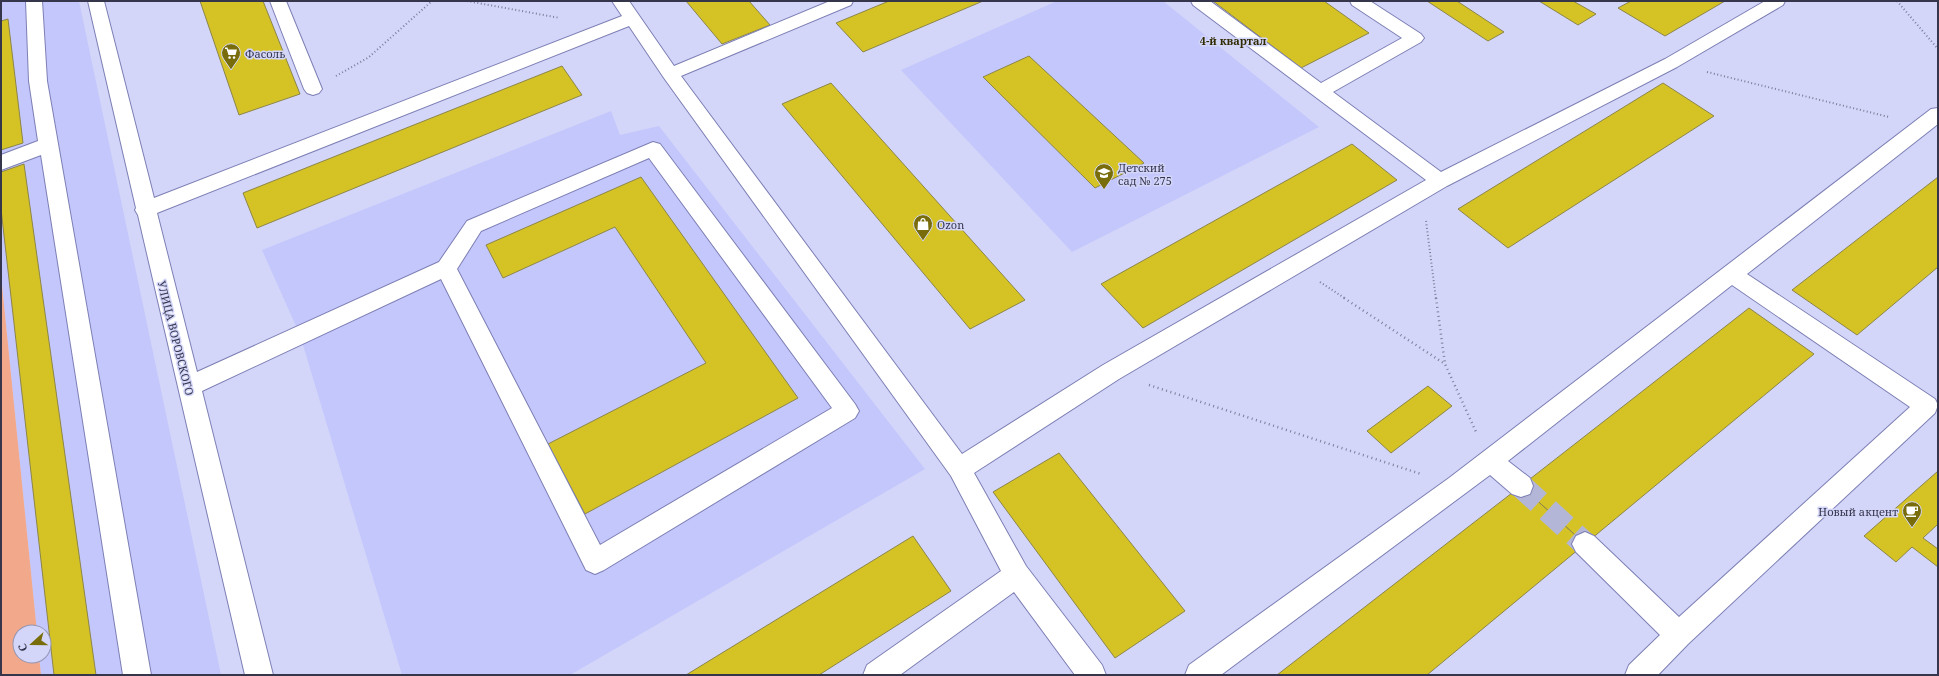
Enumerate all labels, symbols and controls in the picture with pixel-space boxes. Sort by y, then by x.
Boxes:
district label: 4-й квартал [1200,33,1266,48]
supermarket icon: Фасоль [220,42,242,70]
place label: Фасоль [245,46,285,61]
place label: Детский сад № 275 [1118,160,1172,188]
school or university icon: Детский сад № 275 [1093,162,1115,190]
shop icon: Ozon [912,213,934,241]
place label: Ozon [937,217,964,232]
street label: УЛИЦА ВОРОВСКОГО [154,279,198,397]
cafe icon: Новый акцент [1901,500,1923,528]
place label: Новый акцент [1818,504,1898,519]
north arrow [12,624,52,664]
text: С [14,642,30,654]

